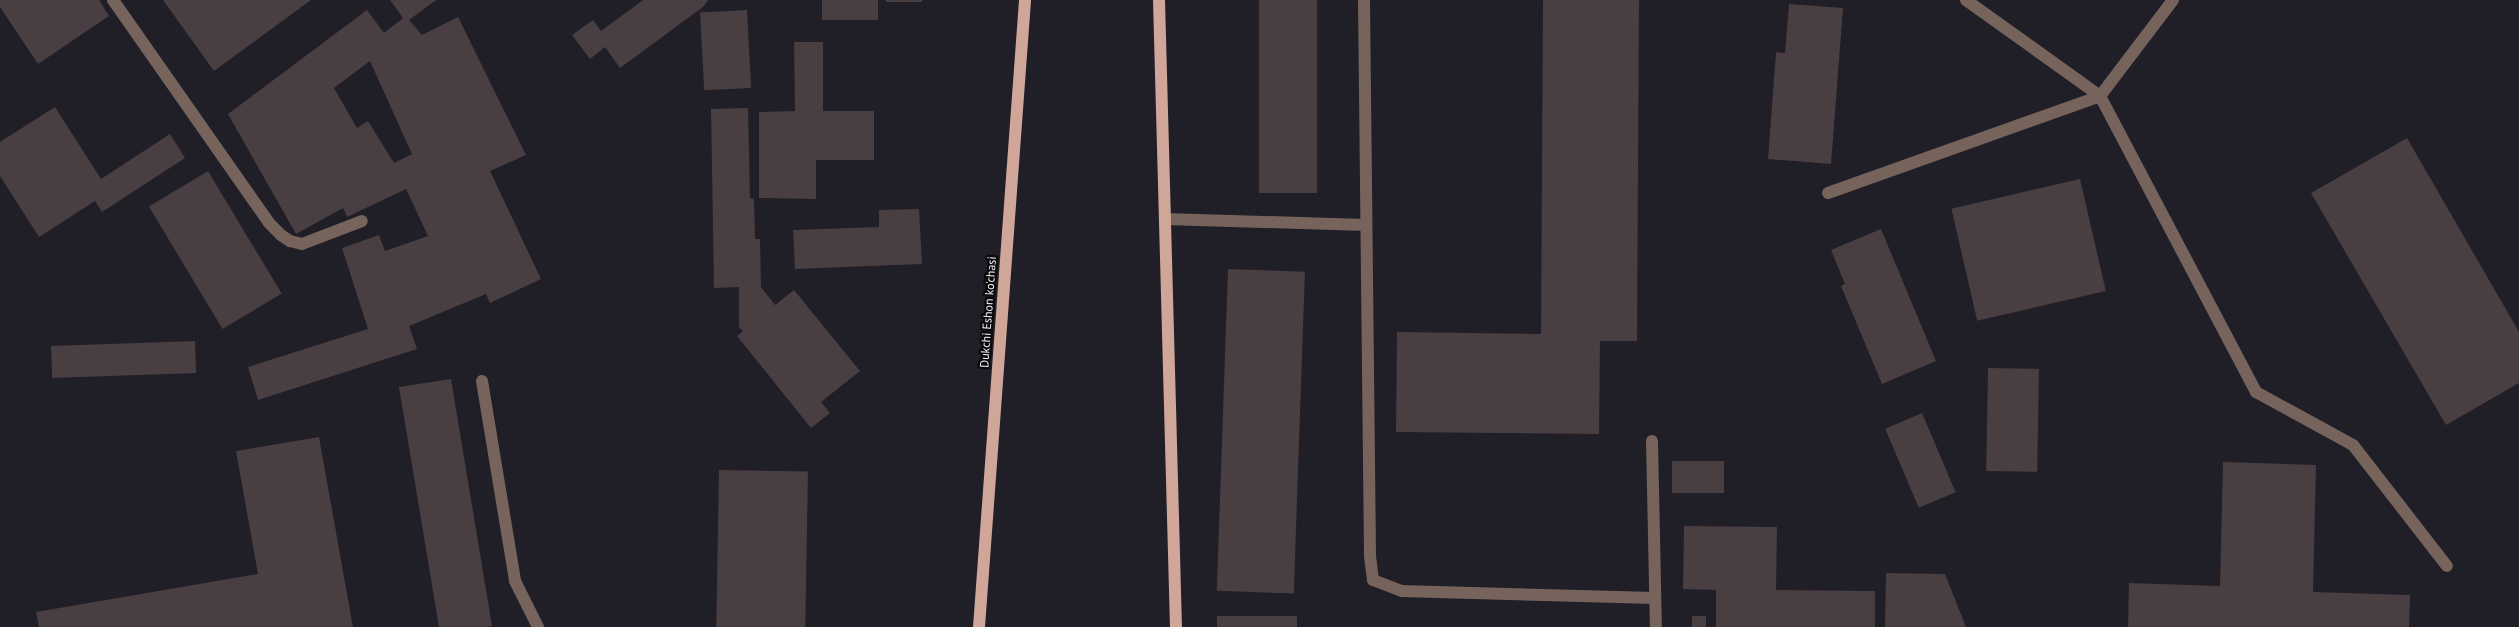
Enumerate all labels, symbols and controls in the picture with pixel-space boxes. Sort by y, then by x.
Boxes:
street label: Dukchi Eshon ko'chasi [977,256,999,368]

